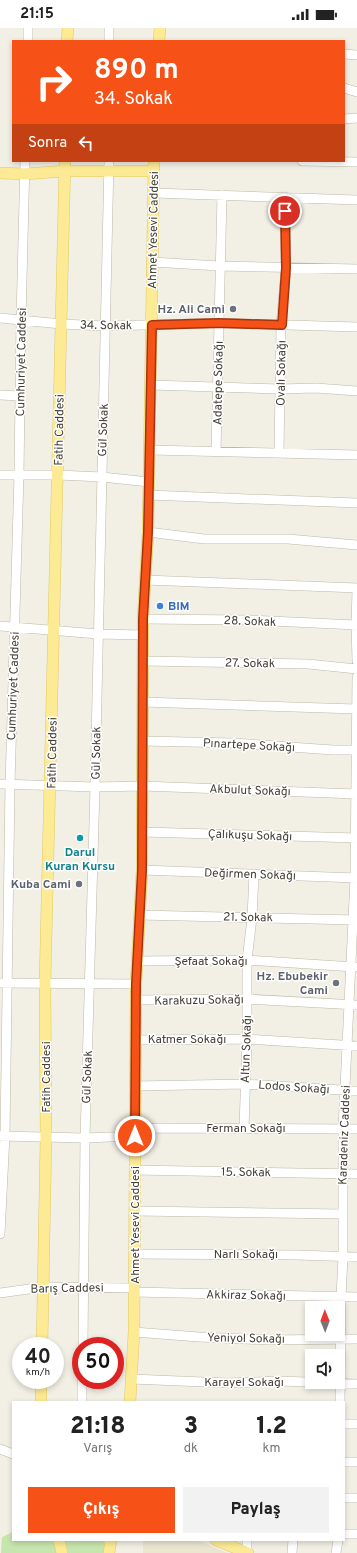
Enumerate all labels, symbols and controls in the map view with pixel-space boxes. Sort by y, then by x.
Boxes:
text: 21:15 [20,5,54,24]
text: 890 m [94,53,179,89]
icon: right [28,56,80,108]
text: 34. Sokak [94,88,173,111]
icon: left [75,132,97,154]
text: Sonra [28,134,67,153]
street label: Ahmet Yesevi Caddesi [145,171,163,289]
pin [268,194,302,228]
icon: arrive [274,200,296,222]
place label: Hz. Ali Cami [158,302,225,318]
marker: Hz. Ali Cami [228,304,238,314]
street label: Cumhuriyet Caddesi [13,308,31,417]
street label: 34. Sokak [80,318,132,334]
street label: Ovalı Sokağı [273,340,291,406]
street label: Adatepe Sokağı [210,341,228,425]
street label: Fatih Caddesi [51,394,69,466]
street label: Gül Sokak [95,403,113,457]
place label: BIM [168,599,189,615]
marker: BIM [155,601,165,611]
street label: 28. Sokak [223,613,277,631]
street label: Cumhuriyet Caddesi [4,631,24,741]
street label: 27. Sokak [225,656,275,672]
street label: Fatih Caddesi [44,717,62,789]
street label: Gül Sokak [89,726,105,780]
street label: Pınartepe Sokağı [202,736,295,756]
street label: Akbulut Sokağı [209,782,291,800]
street label: Çalıkuşu Sokağı [208,827,292,845]
marker: Darul Kuran Kursu [75,833,85,843]
place label: Darul Kuran Kursu [45,845,115,875]
street label: Değirmen Sokağı [204,865,296,885]
place label: Kuba Cami [11,877,71,893]
marker: Kuba Cami [74,879,84,889]
street label: 21. Sokak [223,910,273,926]
street label: Şefaat Sokağı [174,954,248,970]
place label: Hz. Ebubekir Cami [257,969,328,999]
marker: Hz. Ebubekir Cami [331,978,341,988]
street label: Karakuzu Sokağı [154,992,244,1010]
street label: Altun Sokağı [238,1015,256,1083]
street label: Katmer Sokağı [148,1032,226,1048]
street label: Fatih Caddesi [39,1041,55,1113]
street label: Gül Sokak [79,1050,97,1104]
street label: Lodos Sokağı [258,1078,330,1098]
street label: Karadeniz Caddesi [335,1085,355,1185]
position arrow [114,1115,156,1157]
street label: Ferman Sokağı [206,1121,286,1137]
street label: 15. Sokak [221,1165,271,1181]
street label: Ahmet Yesevi Caddesi [128,1166,144,1284]
street label: Narlı Sokağı [214,1247,278,1263]
street label: Barış Caddesi [30,1280,104,1298]
street label: Akkiraz Sokağı [206,1287,286,1305]
north arrow [305,1301,345,1341]
map controls [305,1301,345,1389]
street label: Yeniyol Sokağı [207,1330,285,1348]
speed limit sign: 50 [72,1337,124,1389]
text: 40 [25,1345,51,1371]
button: sound [305,1349,345,1389]
text: km/h [26,1366,50,1379]
street label: Karayel Sokağı [204,1375,284,1391]
text: 21:18 [70,1412,126,1442]
text: 3 [184,1412,198,1442]
text: 1.2 [256,1412,287,1442]
text: Varış [83,1441,112,1457]
text: dk [184,1441,198,1457]
text: km [263,1441,281,1457]
button: Çıkış [28,1487,175,1533]
button: Paylaş [183,1487,329,1533]

